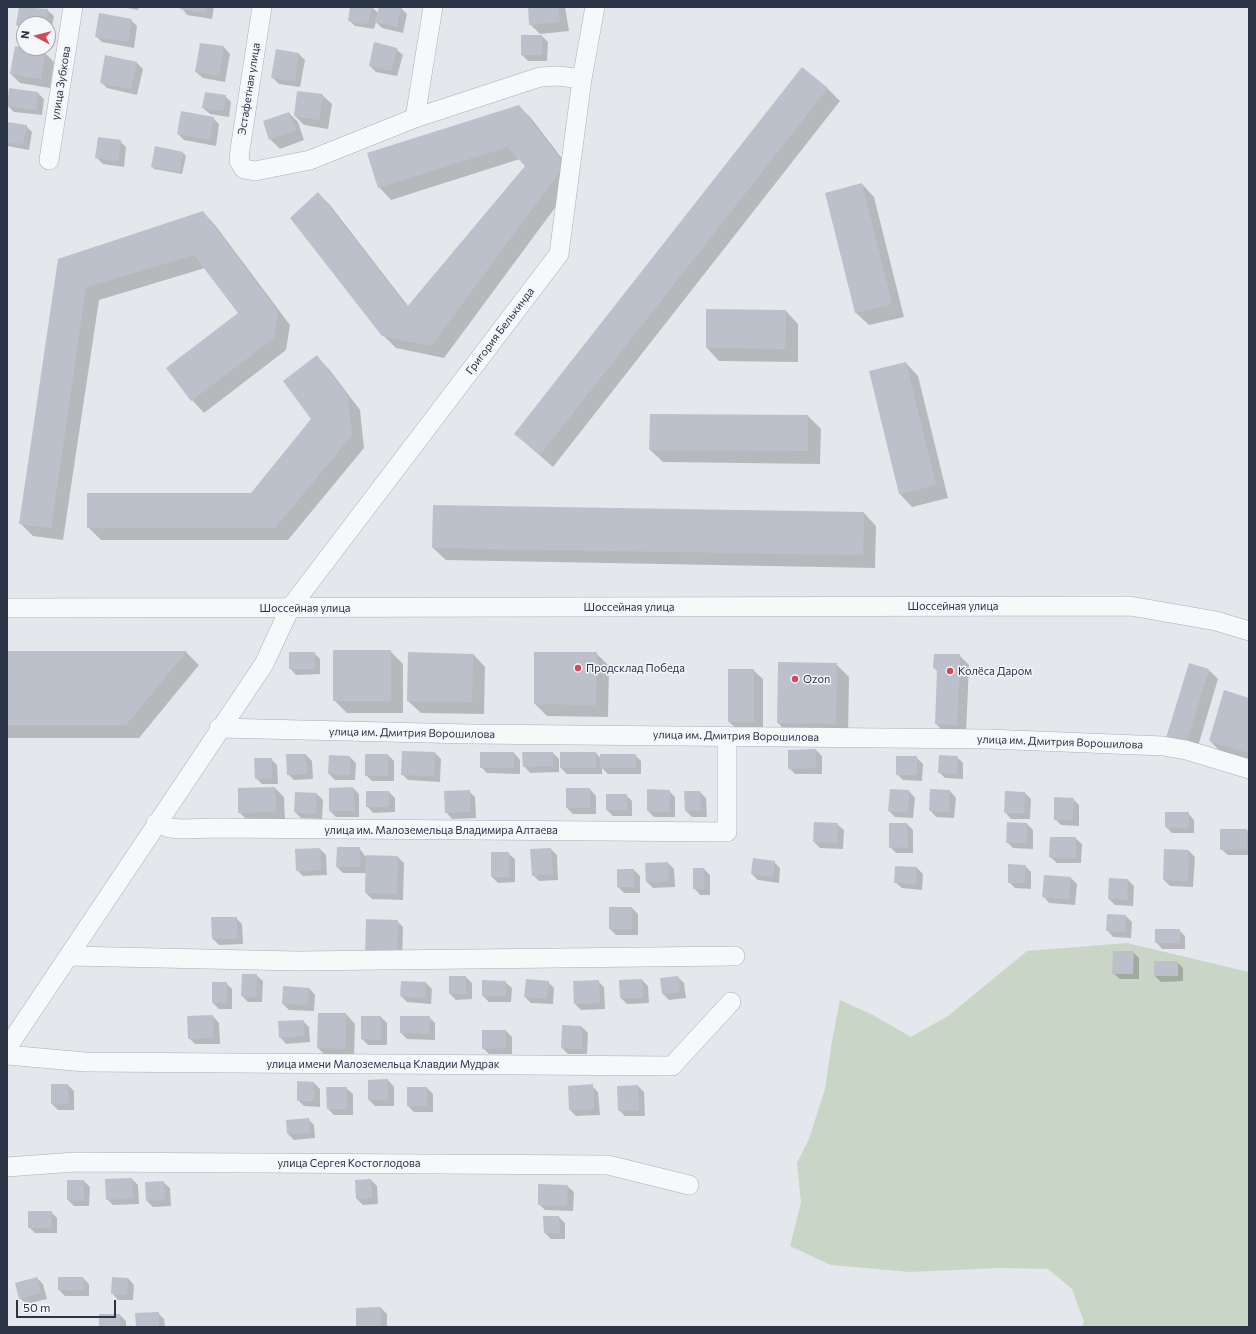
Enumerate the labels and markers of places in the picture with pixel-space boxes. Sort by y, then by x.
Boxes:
place label: Продсклад Победа [586,661,685,675]
marker: Продсклад Победа [573,663,583,673]
place label: Колёса Даром [958,664,1032,678]
marker: Колёса Даром [945,666,955,676]
place label: Ozon [803,672,830,686]
marker: Ozon [790,674,800,684]

